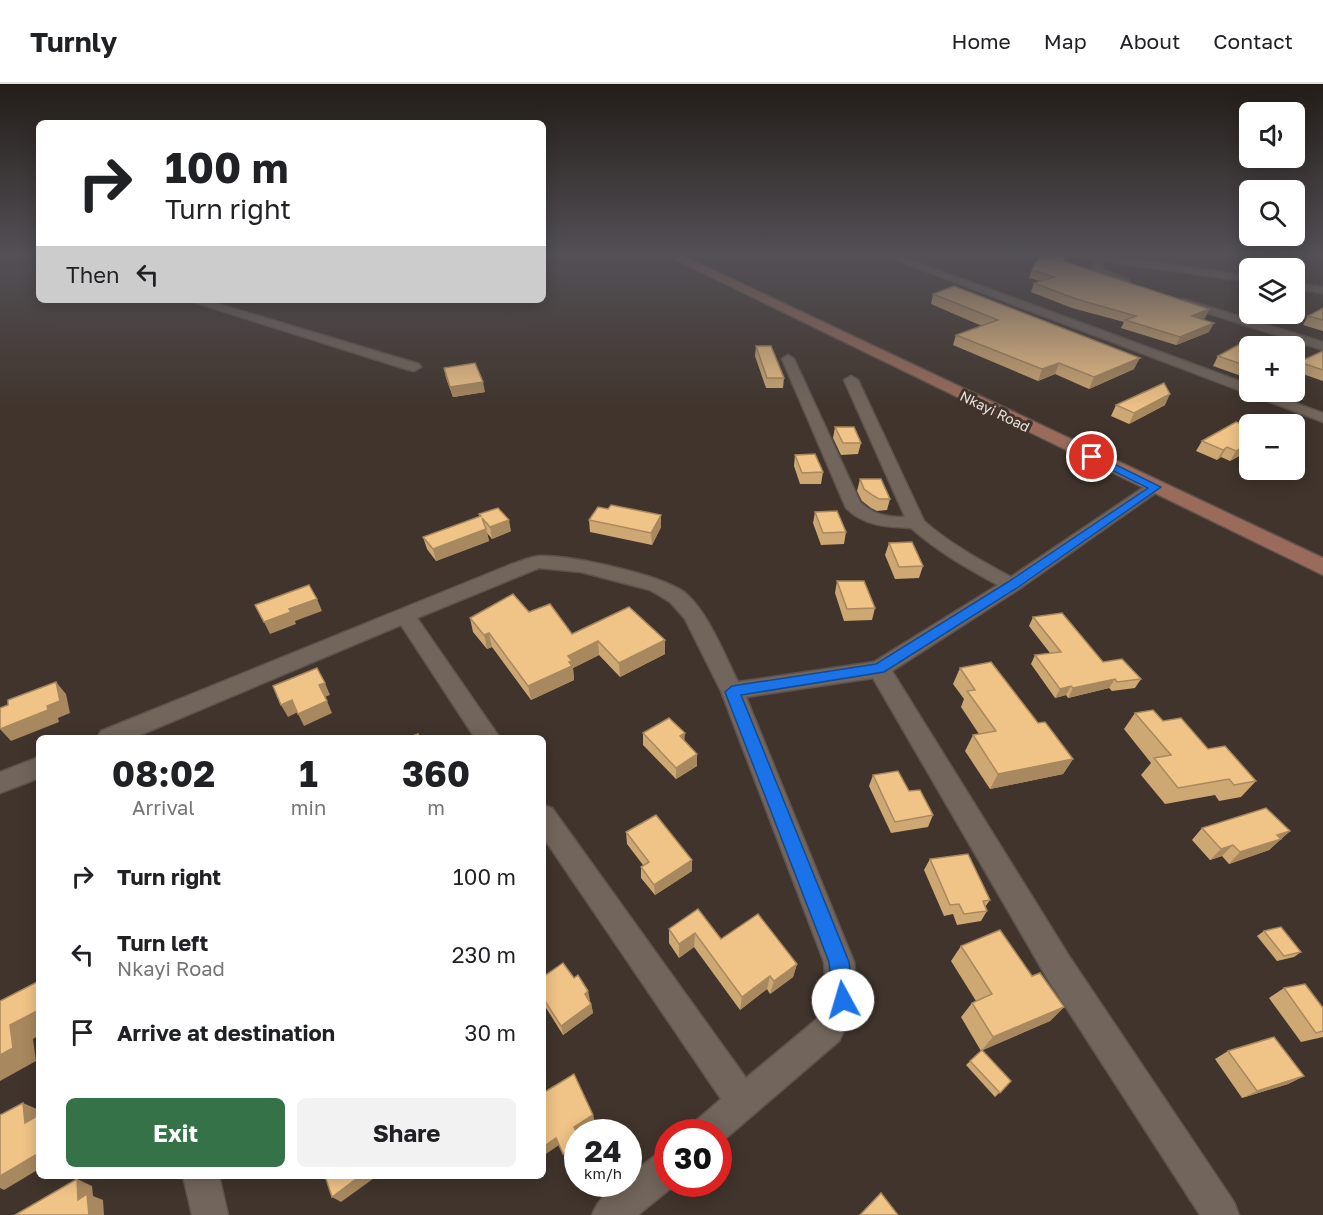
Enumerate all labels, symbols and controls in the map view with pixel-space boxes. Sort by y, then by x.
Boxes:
text: Turnly [30,25,117,58]
text: Home [951,28,1011,54]
text: Map [1044,28,1087,54]
text: About [1120,28,1180,54]
text: Contact [1213,28,1293,54]
map controls [1239,102,1305,480]
button: sound [1239,102,1305,168]
text: 100 m [165,142,288,192]
icon: right [66,144,144,222]
button: search [1239,180,1305,246]
text: Turn right [165,193,291,225]
icon: left [131,258,164,291]
button: layers [1239,258,1305,324]
text: Then [66,261,119,288]
button: + [1239,336,1305,402]
street label: Nkayi Road [957,387,1033,435]
button: − [1239,414,1305,480]
pin [1066,431,1117,482]
icon: arrive [1075,440,1108,473]
text: 08:02 [112,752,215,795]
text: 1 [299,752,318,795]
text: 360 [402,752,470,795]
text: Arrival [132,795,195,819]
text: min [291,795,326,819]
text: m [427,795,445,819]
icon: right [66,860,99,893]
text: Turn right [117,863,221,890]
text: 100 m [453,863,516,890]
text: Turn left [117,929,208,956]
icon: left [66,938,99,971]
text: 230 m [452,941,516,968]
text: Nkayi Road [117,956,225,980]
position arrow [811,968,875,1032]
icon: arrive [66,1016,99,1049]
text: Arrive at destination [117,1019,335,1046]
text: 30 m [465,1019,516,1046]
button: Exit [66,1098,285,1167]
button: Share [297,1098,516,1167]
speed limit sign: 30 [654,1119,732,1197]
text: 24 [584,1133,622,1169]
text: km/h [584,1164,622,1182]

